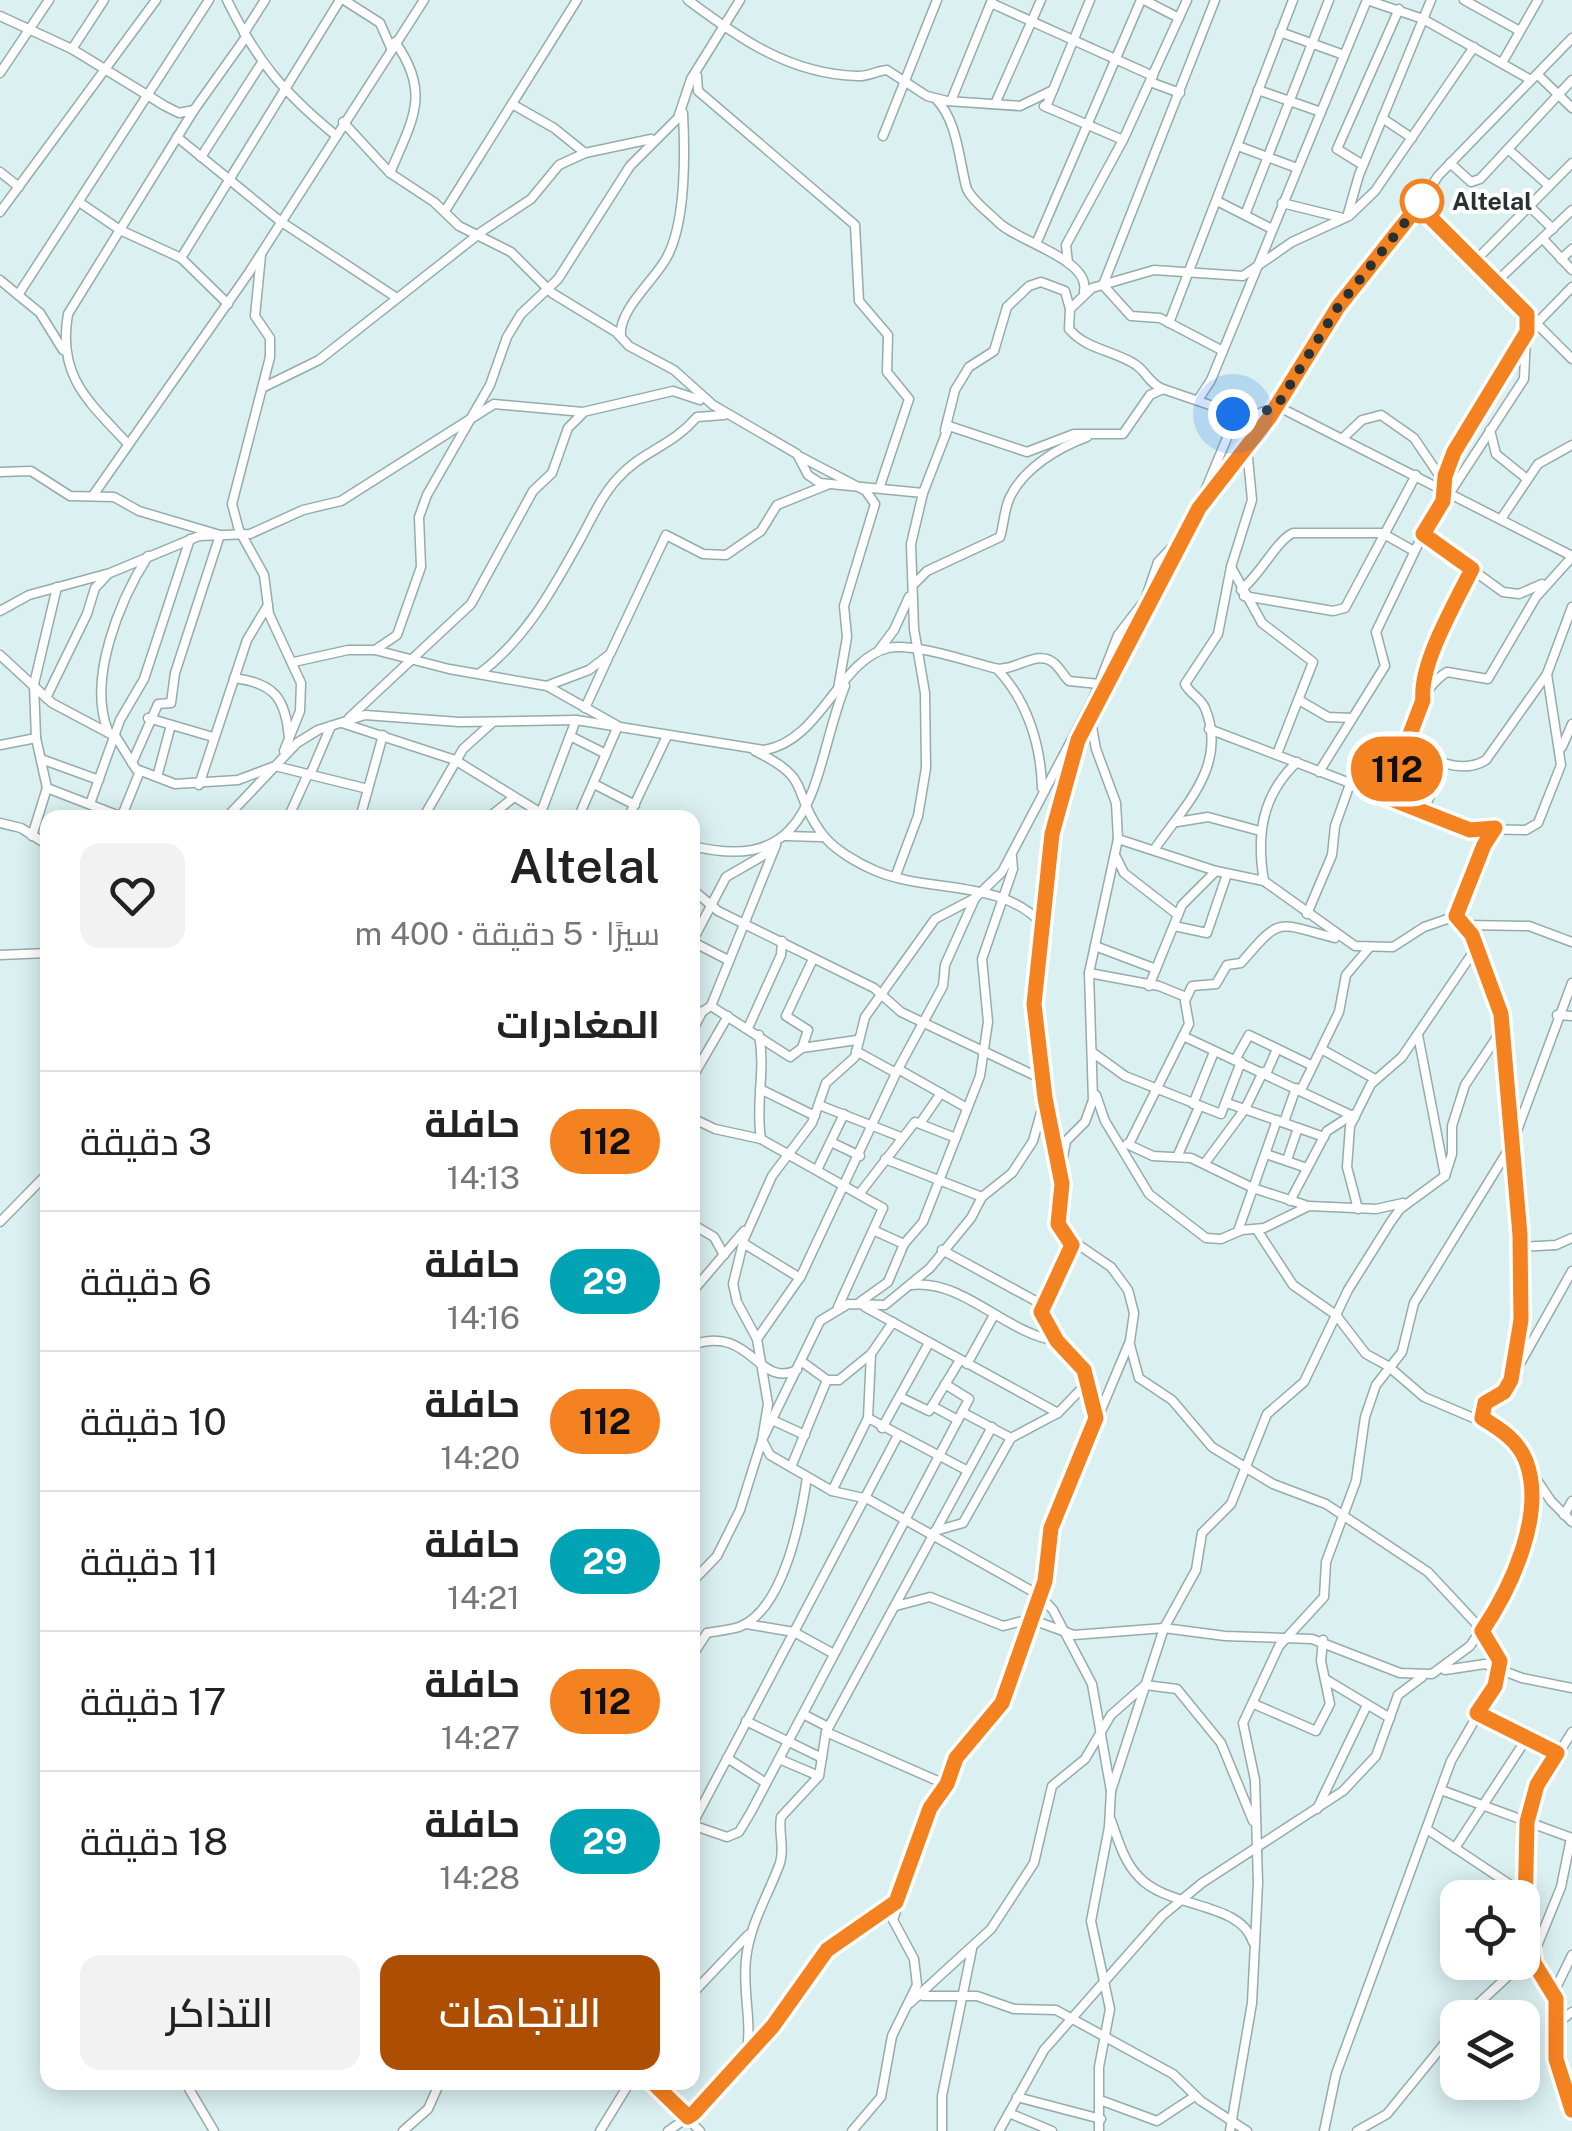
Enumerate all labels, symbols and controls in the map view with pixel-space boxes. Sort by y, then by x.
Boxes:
marker: Altelal [1401,180,1443,222]
place label: Altelal [1452,186,1532,216]
your location [1208,389,1258,439]
line badge: 112 [1340,736,1454,802]
text: 112 [1371,749,1423,790]
text: Altelal [509,837,660,894]
button: heart [80,843,185,948]
text: سيرًا · 5 دقيقة · 400 m [354,915,660,952]
text: المغادرات [497,1002,660,1047]
text: حافلة [424,1101,520,1146]
text: 3 دقيقة [80,1119,212,1164]
text: 112 [579,1121,631,1162]
text: 14:13 [446,1159,520,1196]
text: حافلة [424,1241,520,1286]
text: 6 دقيقة [80,1259,212,1304]
text: 29 [582,1261,628,1302]
text: 14:16 [447,1299,520,1336]
text: حافلة [424,1381,520,1426]
text: 10 دقيقة [80,1399,227,1444]
text: 112 [579,1401,631,1442]
text: 14:20 [440,1439,520,1476]
text: حافلة [424,1521,520,1566]
text: 11 دقيقة [80,1539,219,1584]
text: 29 [582,1541,628,1582]
text: 14:21 [447,1579,520,1616]
text: حافلة [424,1661,520,1706]
text: 17 دقيقة [80,1679,226,1724]
text: 112 [579,1681,631,1722]
text: 14:27 [441,1719,520,1756]
text: حافلة [424,1801,520,1846]
text: 18 دقيقة [80,1819,228,1864]
text: 29 [582,1821,628,1862]
text: 14:28 [439,1859,520,1896]
map controls [1440,1880,1540,2100]
button: locate [1440,1880,1540,1980]
button: التذاكر [80,1955,360,2070]
button: الاتجاهات [380,1955,660,2070]
button: layers [1440,2000,1540,2100]

